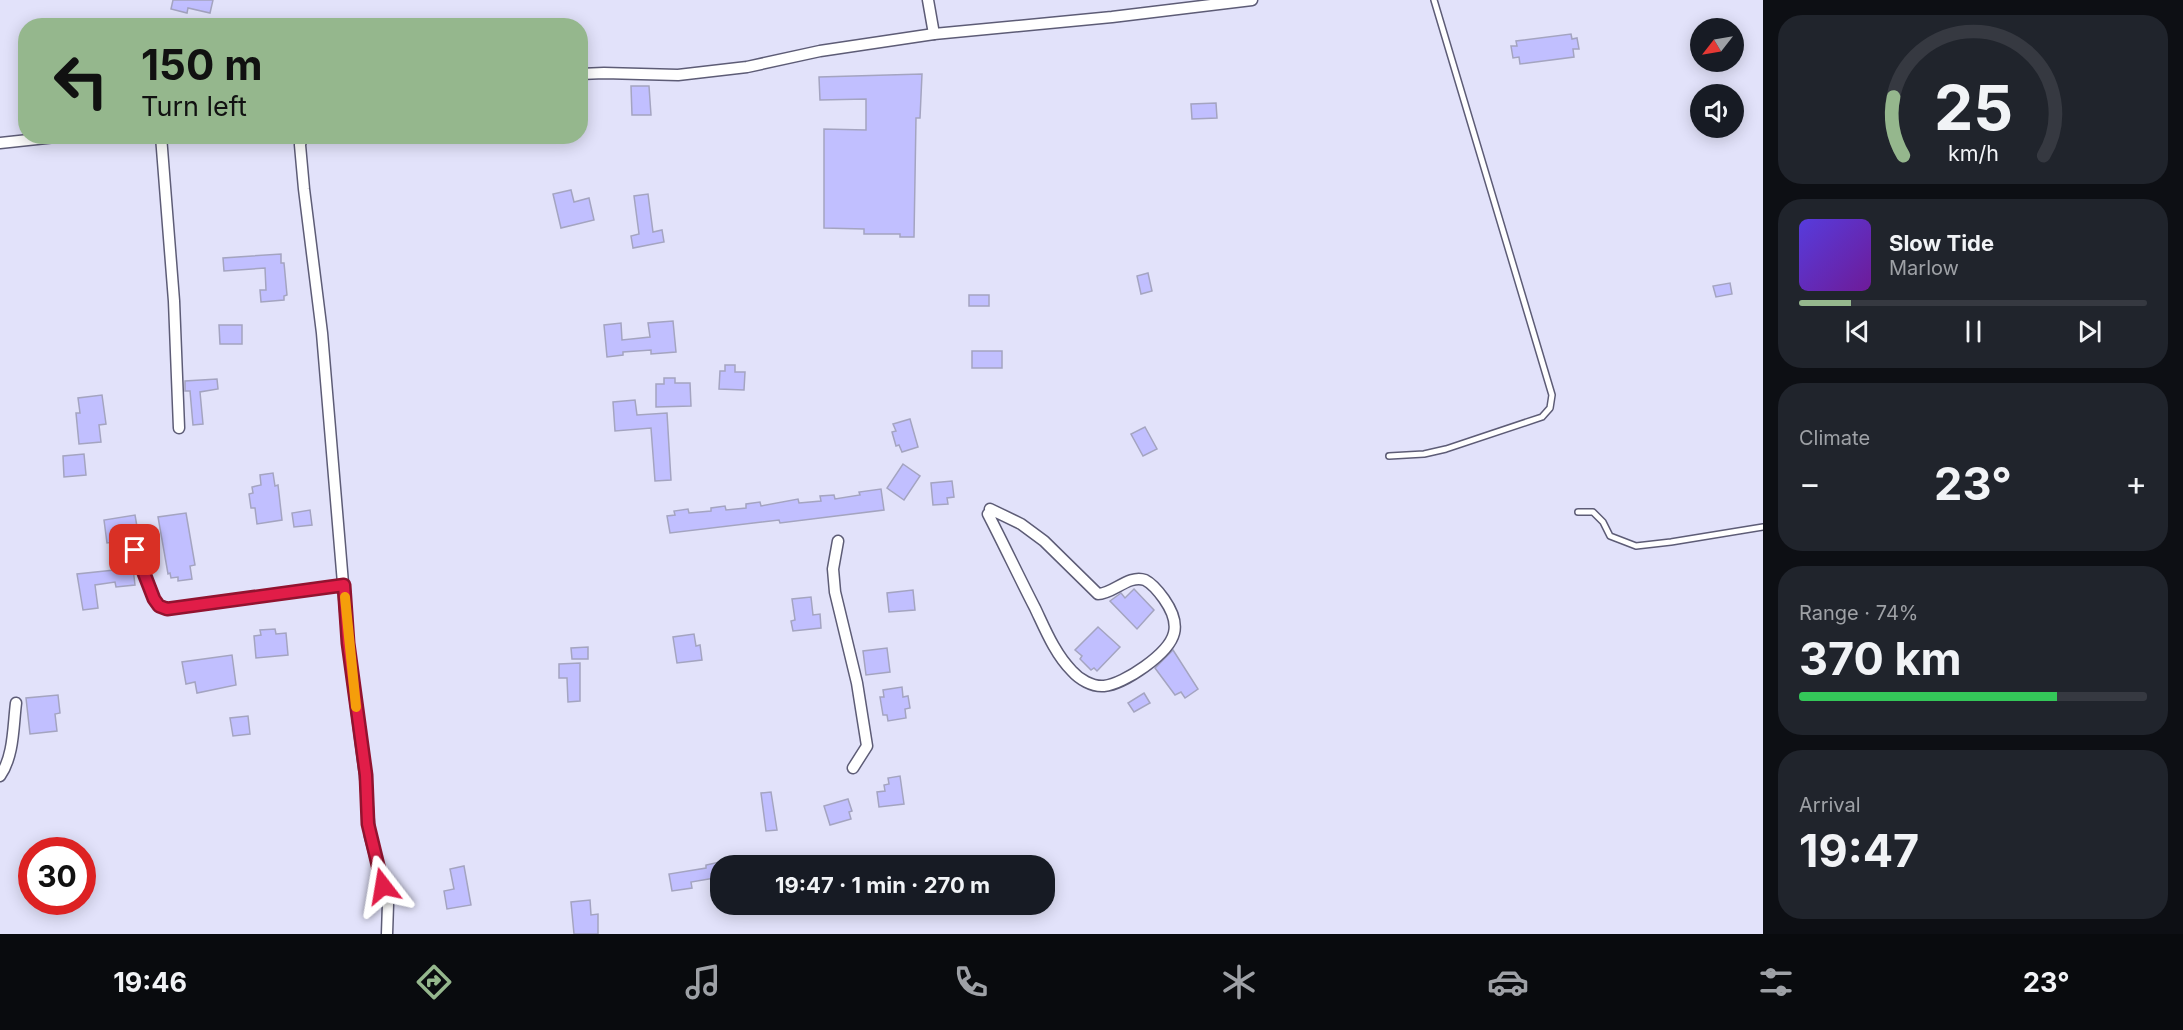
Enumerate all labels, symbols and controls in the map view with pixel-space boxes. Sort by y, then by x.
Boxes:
north arrow [1690,18,1744,72]
map controls [1690,18,1744,138]
text: 150 m [141,39,263,90]
icon: left [42,42,120,120]
text: 25 [1933,71,2013,146]
button: sound [1690,84,1744,138]
text: Turn left [141,90,247,123]
text: km/h [1948,141,1998,167]
text: Slow Tide [1889,230,1994,256]
text: Marlow [1889,256,1959,280]
icon: previous [1841,315,1874,348]
icon: pause [1957,315,1990,348]
icon: next [2073,315,2106,348]
text: Climate [1799,426,1870,450]
text: 23° [1934,456,2012,511]
text: − [1799,463,1821,503]
text: + [2125,463,2147,503]
pin [109,524,160,575]
icon: arrive [118,533,151,566]
text: Range · 74% [1799,601,1918,625]
text: 370 km [1799,631,1962,686]
text: Arrival [1799,793,1861,817]
text: 19:47 [1799,823,1919,878]
speed limit sign: 30 [18,837,96,915]
position arrow [351,854,415,918]
text: 19:47 · 1 min · 270 m [775,872,990,898]
icon: directions [413,961,455,1003]
icon: music [682,961,724,1003]
icon: phone [950,961,992,1003]
icon: climate [1218,961,1260,1003]
icon: car [1487,961,1529,1003]
icon: filters [1755,961,1797,1003]
text: 19:46 [113,966,187,999]
text: 23° [2023,966,2070,999]

